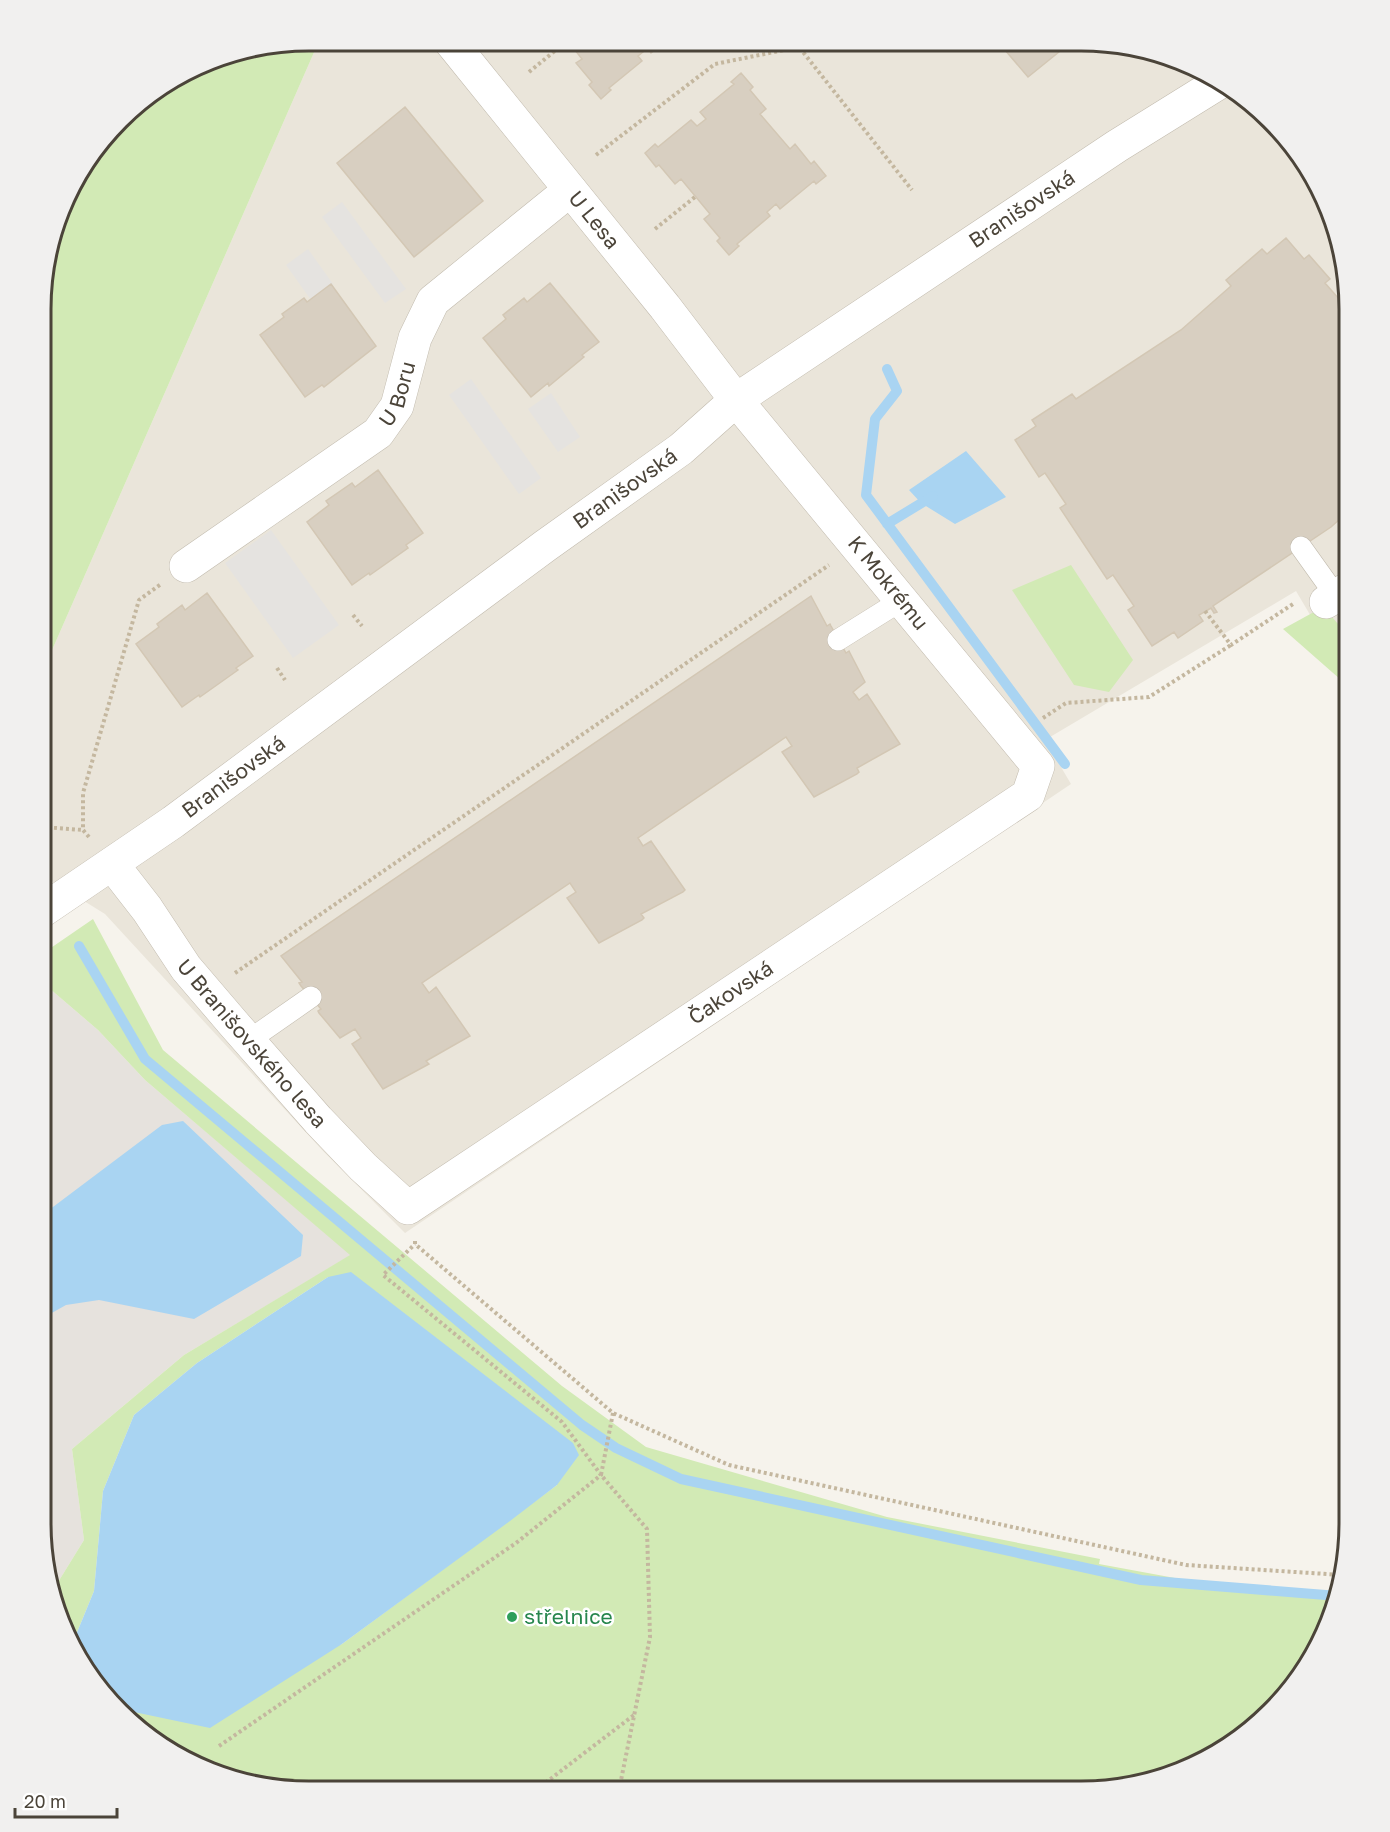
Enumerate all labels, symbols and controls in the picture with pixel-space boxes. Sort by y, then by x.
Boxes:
street label: Branišovská [963,164,1080,253]
street label: U Lesa [563,185,626,254]
street label: U Boru [372,358,420,431]
street label: Branišovská [567,442,682,534]
street label: K Mokrému [843,530,935,635]
street label: Branišovská [176,729,290,823]
street label: U Branišovského lesa [172,953,333,1133]
street label: Čakovská [683,955,778,1030]
place label: střelnice [524,1603,613,1629]
marker: střelnice [505,1610,519,1624]
scale bar [15,1781,117,1819]
text: 20 m [24,1790,66,1812]

